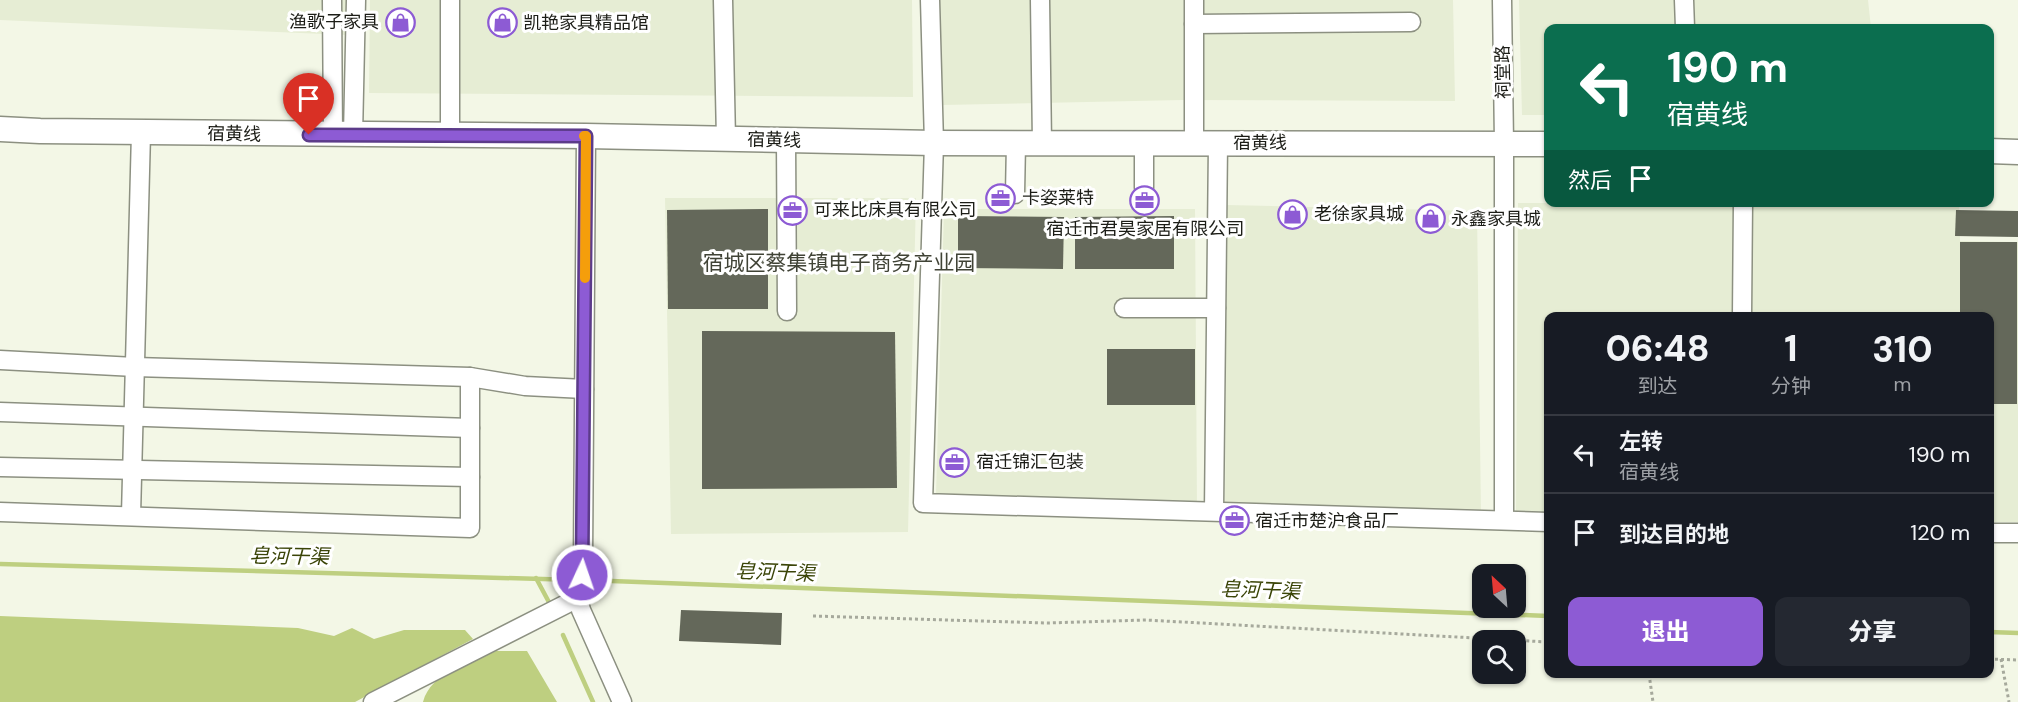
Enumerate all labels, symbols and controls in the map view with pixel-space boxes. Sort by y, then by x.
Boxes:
shop icon: 渔歌子家具 [384,6,416,38]
shop icon: 凯艳家具精品馆 [486,7,518,39]
place label: 渔歌子家具 [289,10,379,34]
place label: 凯艳家具精品馆 [523,11,649,35]
text: 190 m [1667,40,1788,95]
street label: 祠堂路 [1491,45,1515,99]
icon: left [1568,48,1646,126]
pin [283,73,334,135]
icon: arrive [292,82,325,115]
text: 宿黄线 [1667,97,1748,132]
street label: 宿黄线 [207,122,261,146]
street label: 宿黄线 [747,128,801,152]
street label: 宿黄线 [1233,131,1287,155]
icon: arrive [1624,162,1657,195]
text: 然后 [1568,166,1612,195]
office icon: 卡姿莱特 [985,182,1017,214]
office icon: 宿迁市君昊家居有限公司 [1129,184,1161,216]
place label: 卡姿莱特 [1022,186,1094,210]
office icon: 可来比床具有限公司 [777,194,809,226]
place label: 可来比床具有限公司 [814,198,976,222]
shop icon: 老徐家具城 [1277,198,1309,230]
place label: 老徐家具城 [1314,202,1404,226]
shop icon: 永鑫家具城 [1414,203,1446,235]
place label: 永鑫家具城 [1451,207,1541,231]
place label: 宿迁市君昊家居有限公司 [1046,217,1244,241]
district label: 宿城区蔡集镇电子商务产业园 [703,249,976,277]
text: 06:48 [1605,325,1710,372]
text: 1 [1784,325,1798,372]
text: 310 [1872,326,1933,373]
text: m [1894,371,1911,397]
text: 到达 [1637,373,1677,399]
text: 分钟 [1771,373,1811,399]
text: 左转 [1619,427,1663,456]
icon: left [1568,438,1601,471]
text: 190 m [1909,440,1970,469]
office icon: 宿迁锦汇包装 [939,446,971,478]
place label: 宿迁锦汇包装 [976,450,1084,474]
text: 宿黄线 [1619,459,1679,485]
office icon: 宿迁市楚沪食品厂 [1218,505,1250,537]
place label: 宿迁市楚沪食品厂 [1255,509,1399,533]
icon: arrive [1568,516,1601,549]
text: 120 m [1910,518,1970,547]
text: 到达目的地 [1619,520,1729,549]
water label: 皂河干渠 [249,542,332,570]
position arrow [550,543,614,607]
water label: 皂河干渠 [735,558,818,586]
north arrow [1472,564,1526,618]
map controls [1472,564,1526,684]
water label: 皂河干渠 [1220,576,1303,604]
button: 退出 [1568,597,1763,666]
button: 分享 [1775,597,1970,666]
button: search [1472,630,1526,684]

